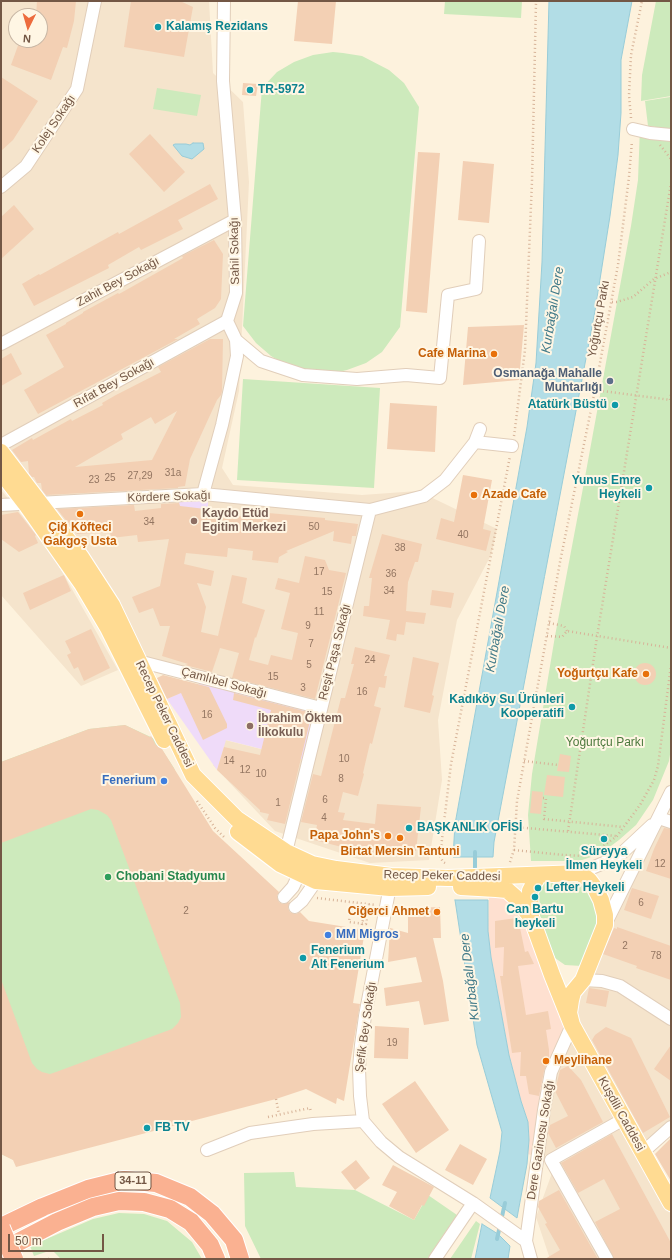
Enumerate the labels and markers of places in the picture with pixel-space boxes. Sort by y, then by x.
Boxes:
place label: Kalamış Rezidans [166,20,268,34]
marker: Kalamış Rezidans [153,22,163,32]
place label: TR-5972 [258,83,305,97]
marker: TR-5972 [245,85,255,95]
place label: Cafe Marina [418,347,486,361]
marker: Cafe Marina [489,349,499,359]
place label: Osmanağa Mahalle Muhtarlığı [493,367,602,395]
marker: Osmanağa Mahalle Muhtarlığı [605,376,615,386]
place label: Atatürk Büstü [528,398,607,412]
marker: Atatürk Büstü [610,400,620,410]
place label: Yunus Emre Heykeli [572,474,641,502]
marker: Yunus Emre Heykeli [644,483,654,493]
place label: Azade Cafe [482,488,547,502]
marker: Azade Cafe [469,490,479,500]
place label: Kaydo Etüd Egitim Merkezi [202,507,286,535]
marker: Çiğ Köfteci Gakgoş Usta [75,509,85,519]
marker: Kaydo Etüd Egitim Merkezi [189,516,199,526]
place label: Çiğ Köfteci Gakgoş Usta [43,521,117,549]
place label: Yoğurtçu Kafe [557,667,638,681]
marker: Yoğurtçu Kafe [641,669,651,679]
place label: Kadıköy Su Ürünleri Kooperatifi [449,693,564,721]
marker: Kadıköy Su Ürünleri Kooperatifi [567,702,577,712]
place label: İbrahim Öktem İlkokulu [258,712,342,740]
marker: İbrahim Öktem İlkokulu [245,721,255,731]
place label: Fenerium [102,774,156,788]
marker: Fenerium [159,776,169,786]
place label: BAŞKANLIK OFİSİ [417,821,522,835]
marker: BAŞKANLIK OFİSİ [404,823,414,833]
place label: Papa John's [310,829,380,843]
marker: Papa John's [383,831,393,841]
marker: Birtat Mersin Tantuni [395,833,405,843]
marker: Süreyya İlmen Heykeli [599,834,609,844]
place label: Birtat Mersin Tantuni [340,845,460,859]
place label: Süreyya İlmen Heykeli [566,845,642,873]
place label: Chobani Stadyumu [116,870,225,884]
marker: Chobani Stadyumu [103,872,113,882]
place label: Lefter Heykeli [546,881,625,895]
marker: Lefter Heykeli [533,883,543,893]
marker: Can Bartu heykeli [530,892,540,902]
place label: Can Bartu heykeli [506,903,564,931]
place label: Ciğerci Ahmet [348,905,429,919]
marker: Ciğerci Ahmet [432,907,442,917]
place label: MM Migros [336,928,399,942]
marker: MM Migros [323,930,333,940]
place label: Fenerium Alt Fenerium [311,944,384,972]
marker: Fenerium Alt Fenerium [298,953,308,963]
place label: Meylihane [554,1054,612,1068]
marker: Meylihane [541,1056,551,1066]
place label: FB TV [155,1121,190,1135]
marker: FB TV [142,1123,152,1133]

